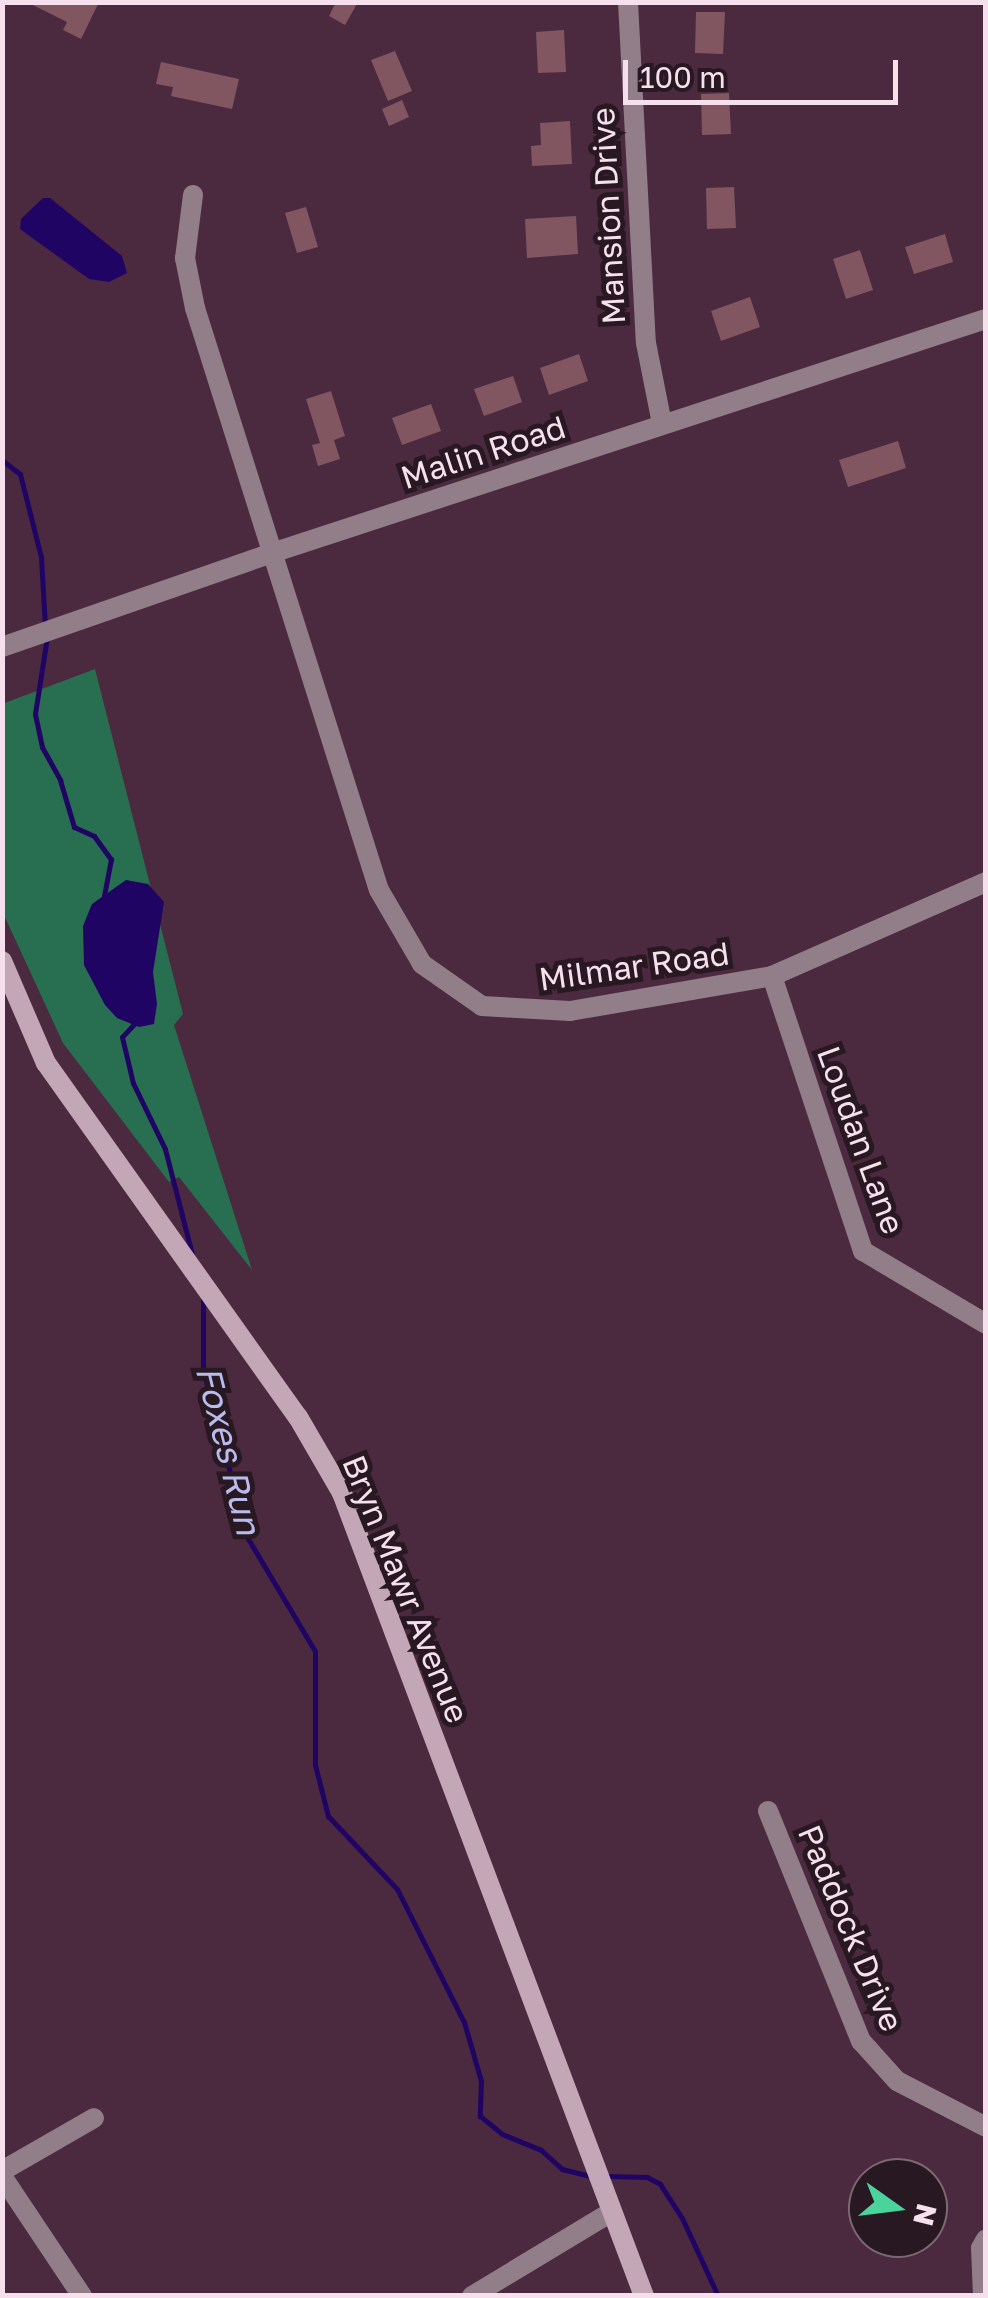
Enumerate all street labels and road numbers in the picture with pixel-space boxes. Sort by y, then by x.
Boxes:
street label: Mansion Drive [583,107,633,325]
street label: Malin Road [396,407,570,497]
street label: Milmar Road [536,934,732,998]
street label: Loudan Lane [809,1041,913,1239]
street label: Bryn Mawr Avenue [335,1450,477,1728]
street label: Paddock Drive [790,1819,912,2037]

